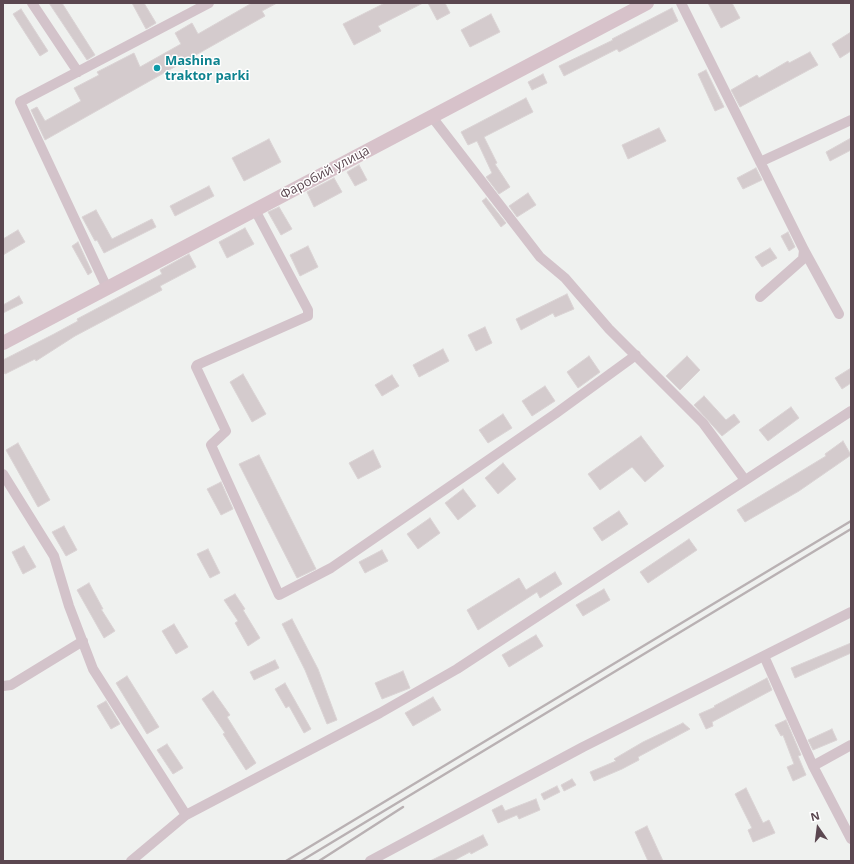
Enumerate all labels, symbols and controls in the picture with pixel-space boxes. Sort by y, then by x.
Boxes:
place label: Mashina traktor parki [165,53,249,84]
marker: Mashina traktor parki [152,63,162,73]
street label: Фаробий улица [278,143,372,203]
north arrow [798,808,838,848]
text: N [809,808,821,824]

